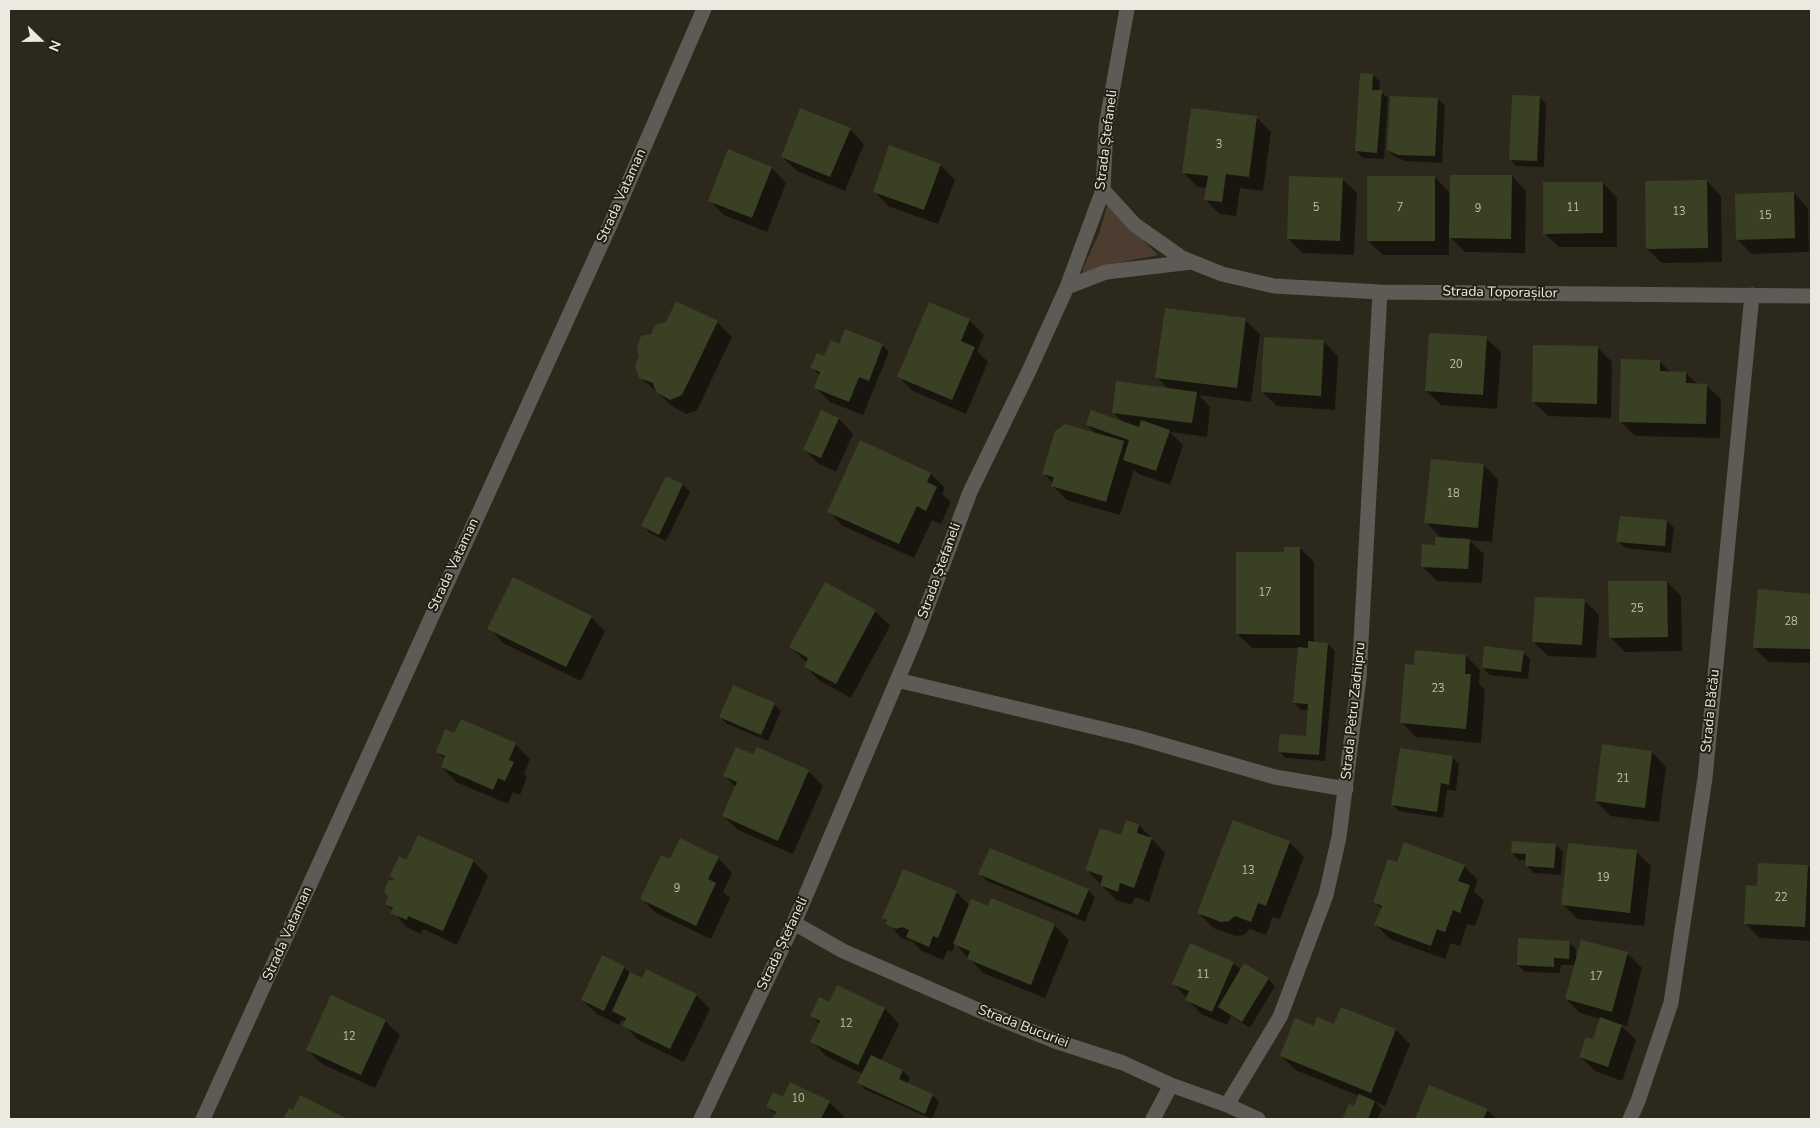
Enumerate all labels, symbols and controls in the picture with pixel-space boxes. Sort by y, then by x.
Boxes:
north arrow [15,15,65,65]
text: N [44,37,65,54]
street label: Strada Ștefaneli [1093,89,1121,191]
house number: 3 [1216,138,1222,152]
street label: Strada Vataman [594,146,650,246]
house number: 5 [1313,201,1319,215]
house number: 7 [1397,201,1403,215]
house number: 11 [1566,201,1580,215]
house number: 9 [1475,202,1481,216]
house number: 13 [1672,205,1686,219]
house number: 15 [1758,209,1772,223]
street label: Strada Toporașilor [1442,284,1558,302]
house number: 20 [1449,358,1463,372]
house number: 18 [1446,487,1460,501]
street label: Strada Vataman [425,516,483,614]
street label: Strada Ștefaneli [915,521,965,621]
house number: 17 [1258,586,1272,600]
house number: 25 [1630,602,1644,616]
house number: 28 [1784,615,1798,629]
street label: Strada Petru Zadnipru [1338,641,1370,781]
street label: Strada Băcău [1698,669,1724,753]
house number: 23 [1431,682,1445,696]
house number: 21 [1616,772,1630,786]
house number: 13 [1241,864,1255,878]
house number: 19 [1596,871,1610,885]
house number: 9 [674,882,680,896]
street label: Strada Vataman [260,884,316,984]
house number: 22 [1774,891,1788,905]
street label: Strada Ștefaneli [754,895,812,993]
house number: 11 [1196,968,1210,982]
house number: 17 [1589,970,1603,984]
street label: Strada Bucuriei [975,1002,1071,1052]
house number: 12 [839,1017,853,1031]
house number: 12 [342,1030,356,1044]
house number: 10 [791,1092,805,1106]

